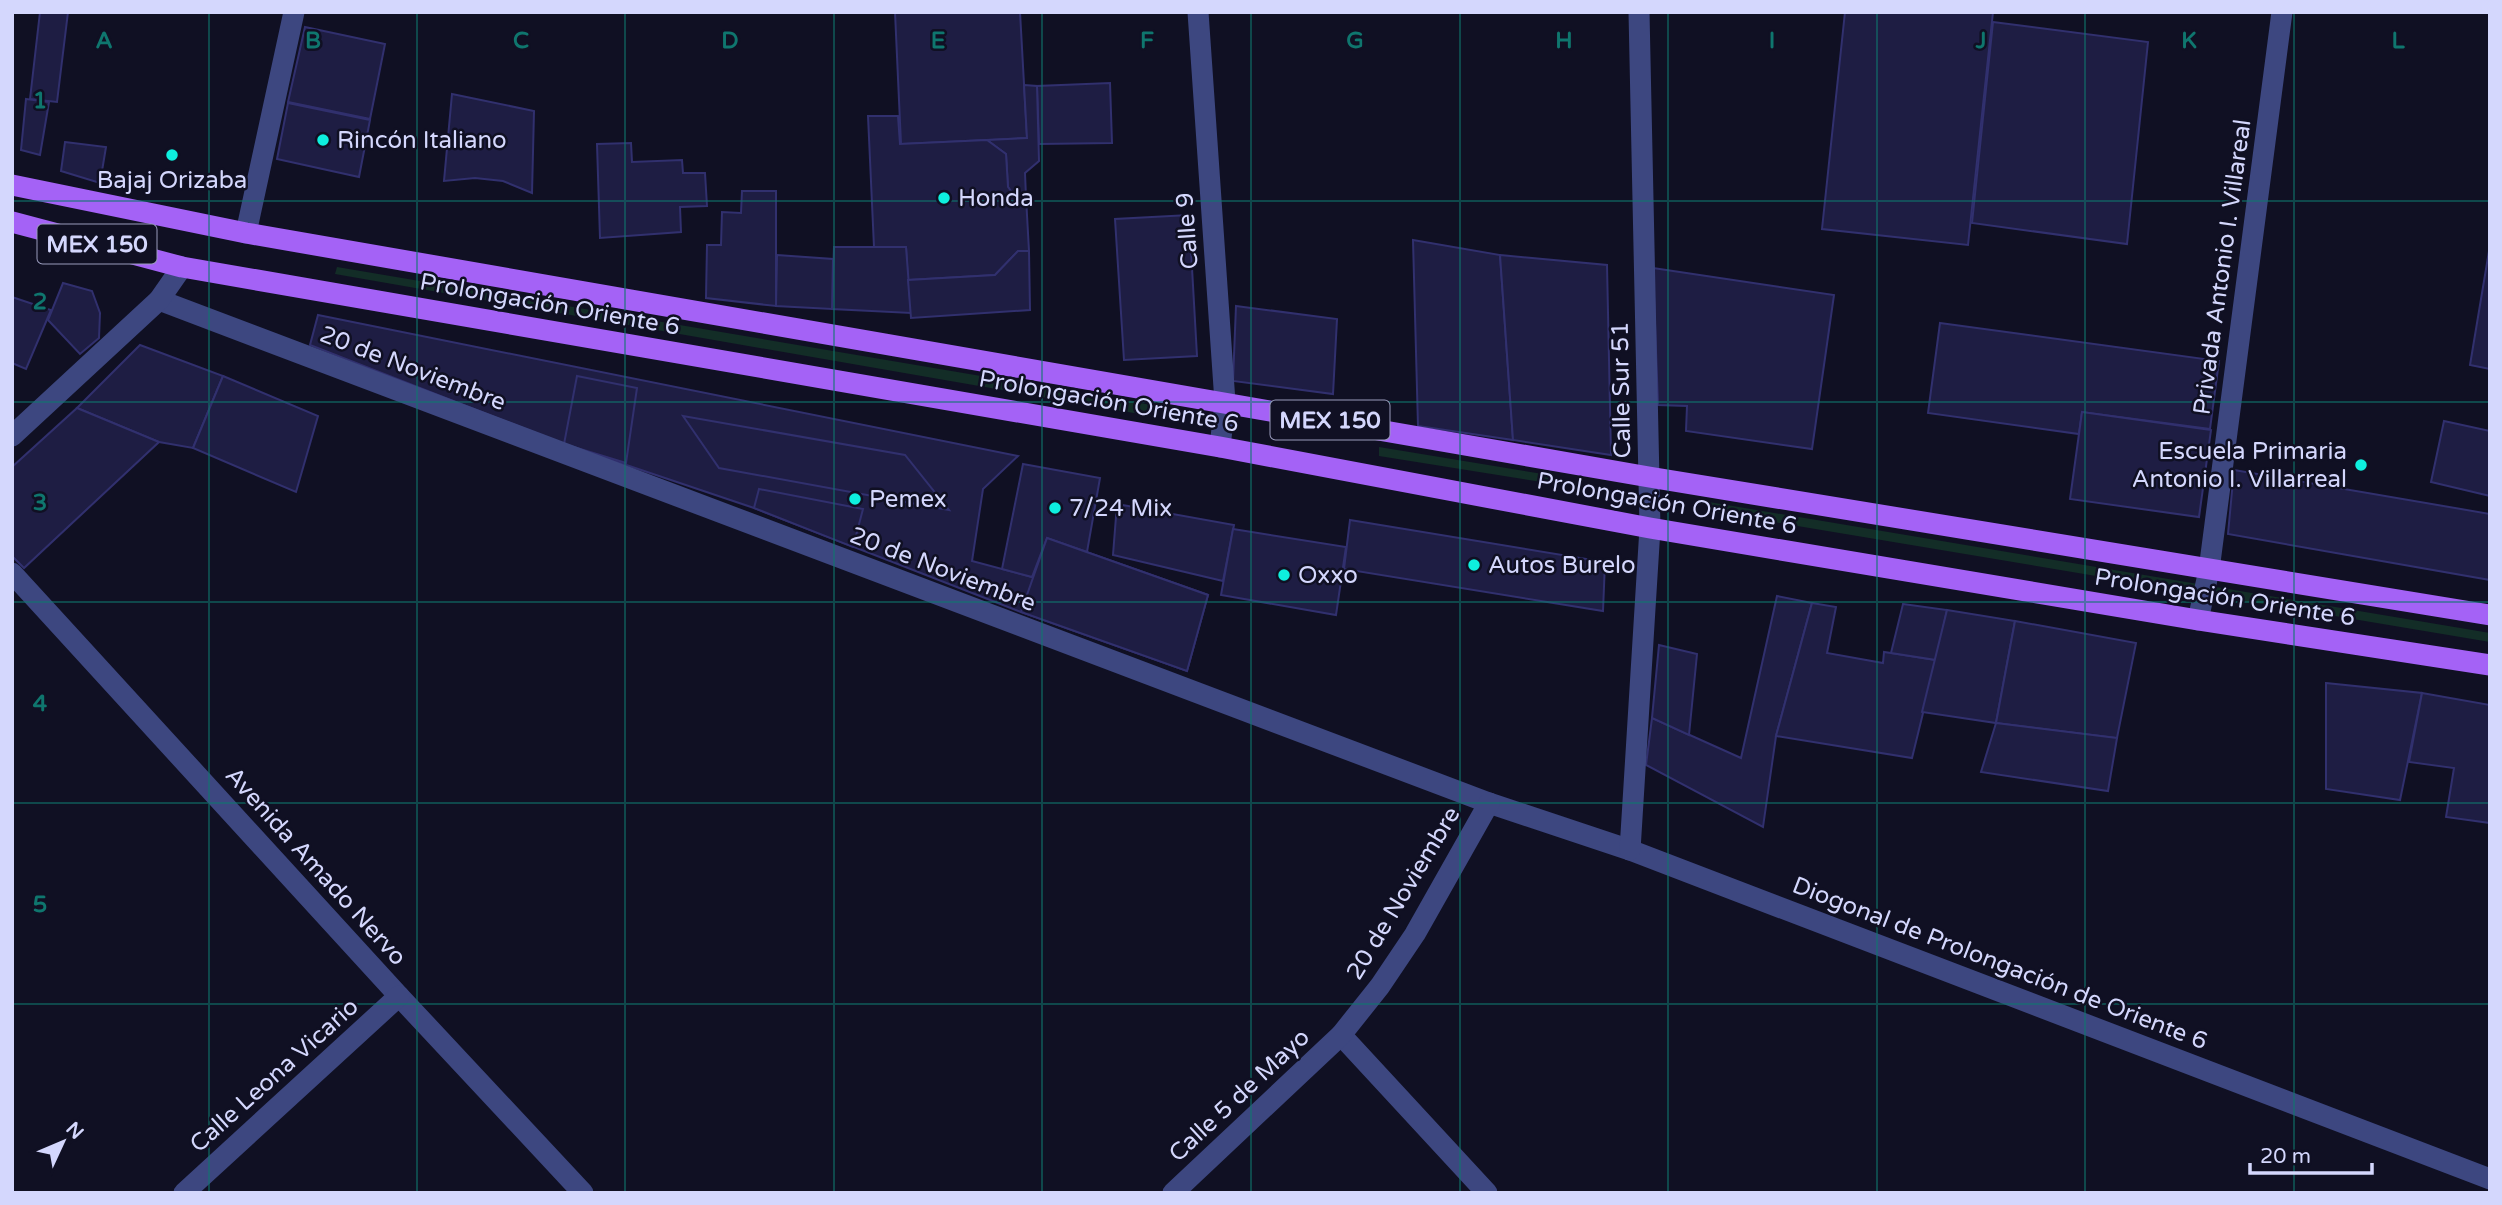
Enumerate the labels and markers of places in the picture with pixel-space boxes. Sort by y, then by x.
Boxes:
place label: Rincón Italiano [337,126,507,155]
marker: Rincón Italiano [315,132,331,148]
marker: Bajaj Orizaba [164,147,180,163]
place label: Bajaj Orizaba [97,166,247,195]
place label: Honda [958,184,1034,213]
marker: Honda [936,190,952,206]
place label: Escuela Primaria Antonio I. Villarreal [2132,437,2347,494]
marker: Escuela Primaria Antonio I. Villarreal [2353,457,2369,473]
place label: Pemex [869,485,947,514]
marker: Pemex [847,491,863,507]
place label: 7/24 Mix [1069,494,1172,523]
marker: 7/24 Mix [1047,500,1063,516]
place label: Autos Burelo [1488,551,1636,580]
marker: Autos Burelo [1466,557,1482,573]
place label: Oxxo [1298,561,1358,590]
marker: Oxxo [1276,567,1292,583]

